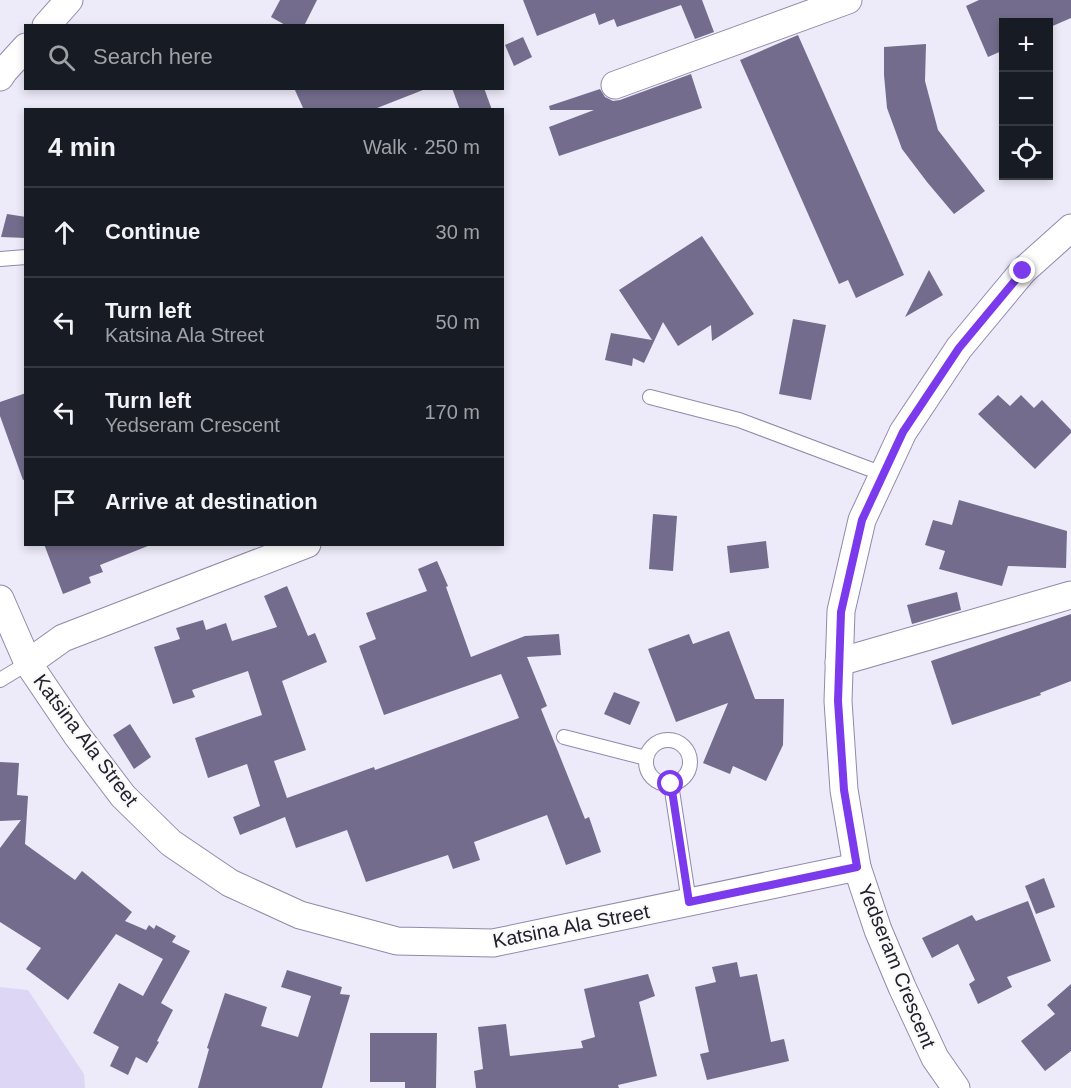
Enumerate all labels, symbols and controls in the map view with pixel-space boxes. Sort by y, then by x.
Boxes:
map controls [999,18,1053,180]
button: + [999,18,1053,72]
search box [24,24,504,90]
icon: search [45,41,78,74]
text: Search here [93,44,213,69]
button: − [999,72,1053,126]
button: locate [999,126,1053,180]
text: 4 min [48,132,116,162]
text: Walk · 250 m [363,136,480,158]
icon: ahead [48,216,81,249]
text: Continue [105,219,200,244]
text: 30 m [436,221,480,243]
route end [1009,257,1035,283]
text: Turn left [105,298,191,323]
icon: left [48,306,81,339]
text: 50 m [436,311,480,333]
text: Katsina Ala Street [105,324,264,346]
text: Turn left [105,388,191,413]
icon: left [48,396,81,429]
text: 170 m [424,401,480,423]
text: Yedseram Crescent [105,414,280,436]
icon: arrive [48,486,81,519]
text: Arrive at destination [105,489,318,514]
street label: Katsina Ala Street [29,670,143,810]
route start [657,770,683,796]
street label: Yedseram Crescent [854,881,940,1052]
street label: Katsina Ala Street [491,900,652,952]

